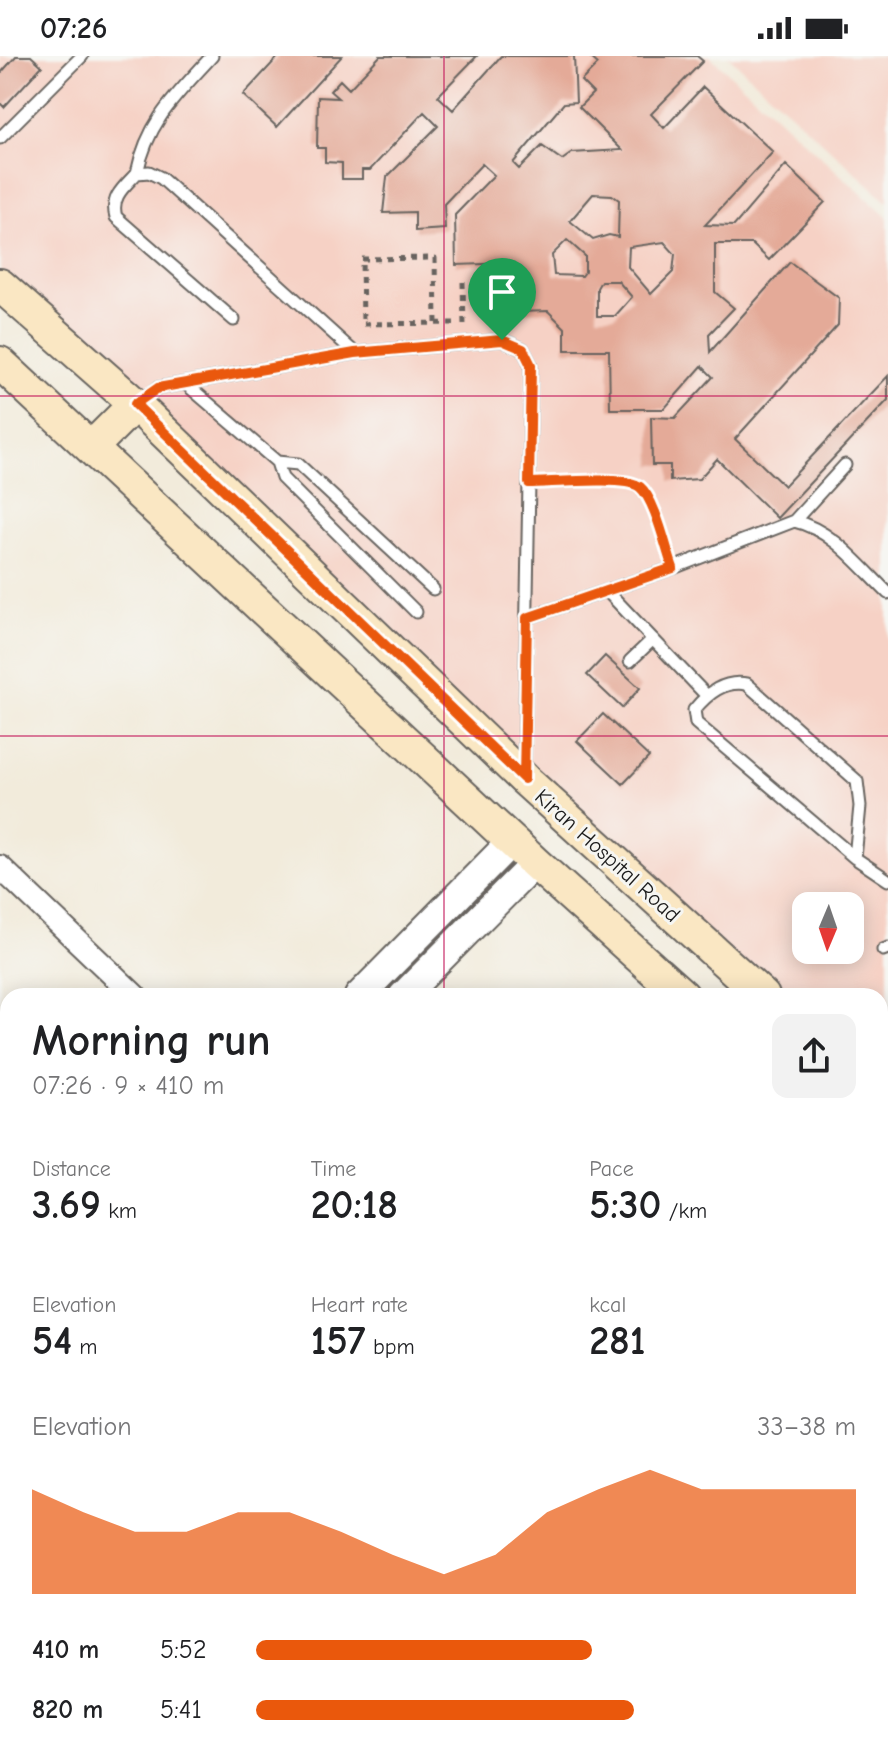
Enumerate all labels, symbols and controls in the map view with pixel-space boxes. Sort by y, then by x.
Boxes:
text: 07:26 [40,11,108,46]
pin [468,258,536,340]
icon: arrive [480,270,524,314]
street label: Kiran Hospital Road [529,784,685,928]
north arrow [792,892,864,964]
map controls [792,892,864,964]
button: share [772,1014,856,1098]
text: Morning run [32,1015,271,1066]
text: 07:26 · 9 × 410 m [32,1071,224,1101]
text: Distance [32,1156,111,1182]
text: Time [311,1156,356,1182]
text: Pace [589,1156,634,1182]
text: 3.69 [32,1182,101,1228]
text: 20:18 [311,1182,398,1228]
text: 5:30 [589,1182,661,1228]
text: km [101,1198,137,1224]
text: /km [661,1198,707,1224]
text: Elevation [32,1292,116,1318]
text: Heart rate [311,1292,408,1318]
text: kcal [589,1292,626,1318]
text: 54 [32,1318,72,1364]
text: 157 [311,1318,366,1364]
text: 281 [589,1318,645,1364]
text: m [72,1334,98,1360]
text: bpm [366,1334,415,1360]
text: Elevation [32,1412,132,1442]
text: 33–38 m [757,1412,856,1442]
text: 410 m [32,1635,99,1665]
text: 5:52 [160,1635,207,1665]
text: 820 m [32,1695,103,1725]
text: 5:41 [160,1695,202,1725]

